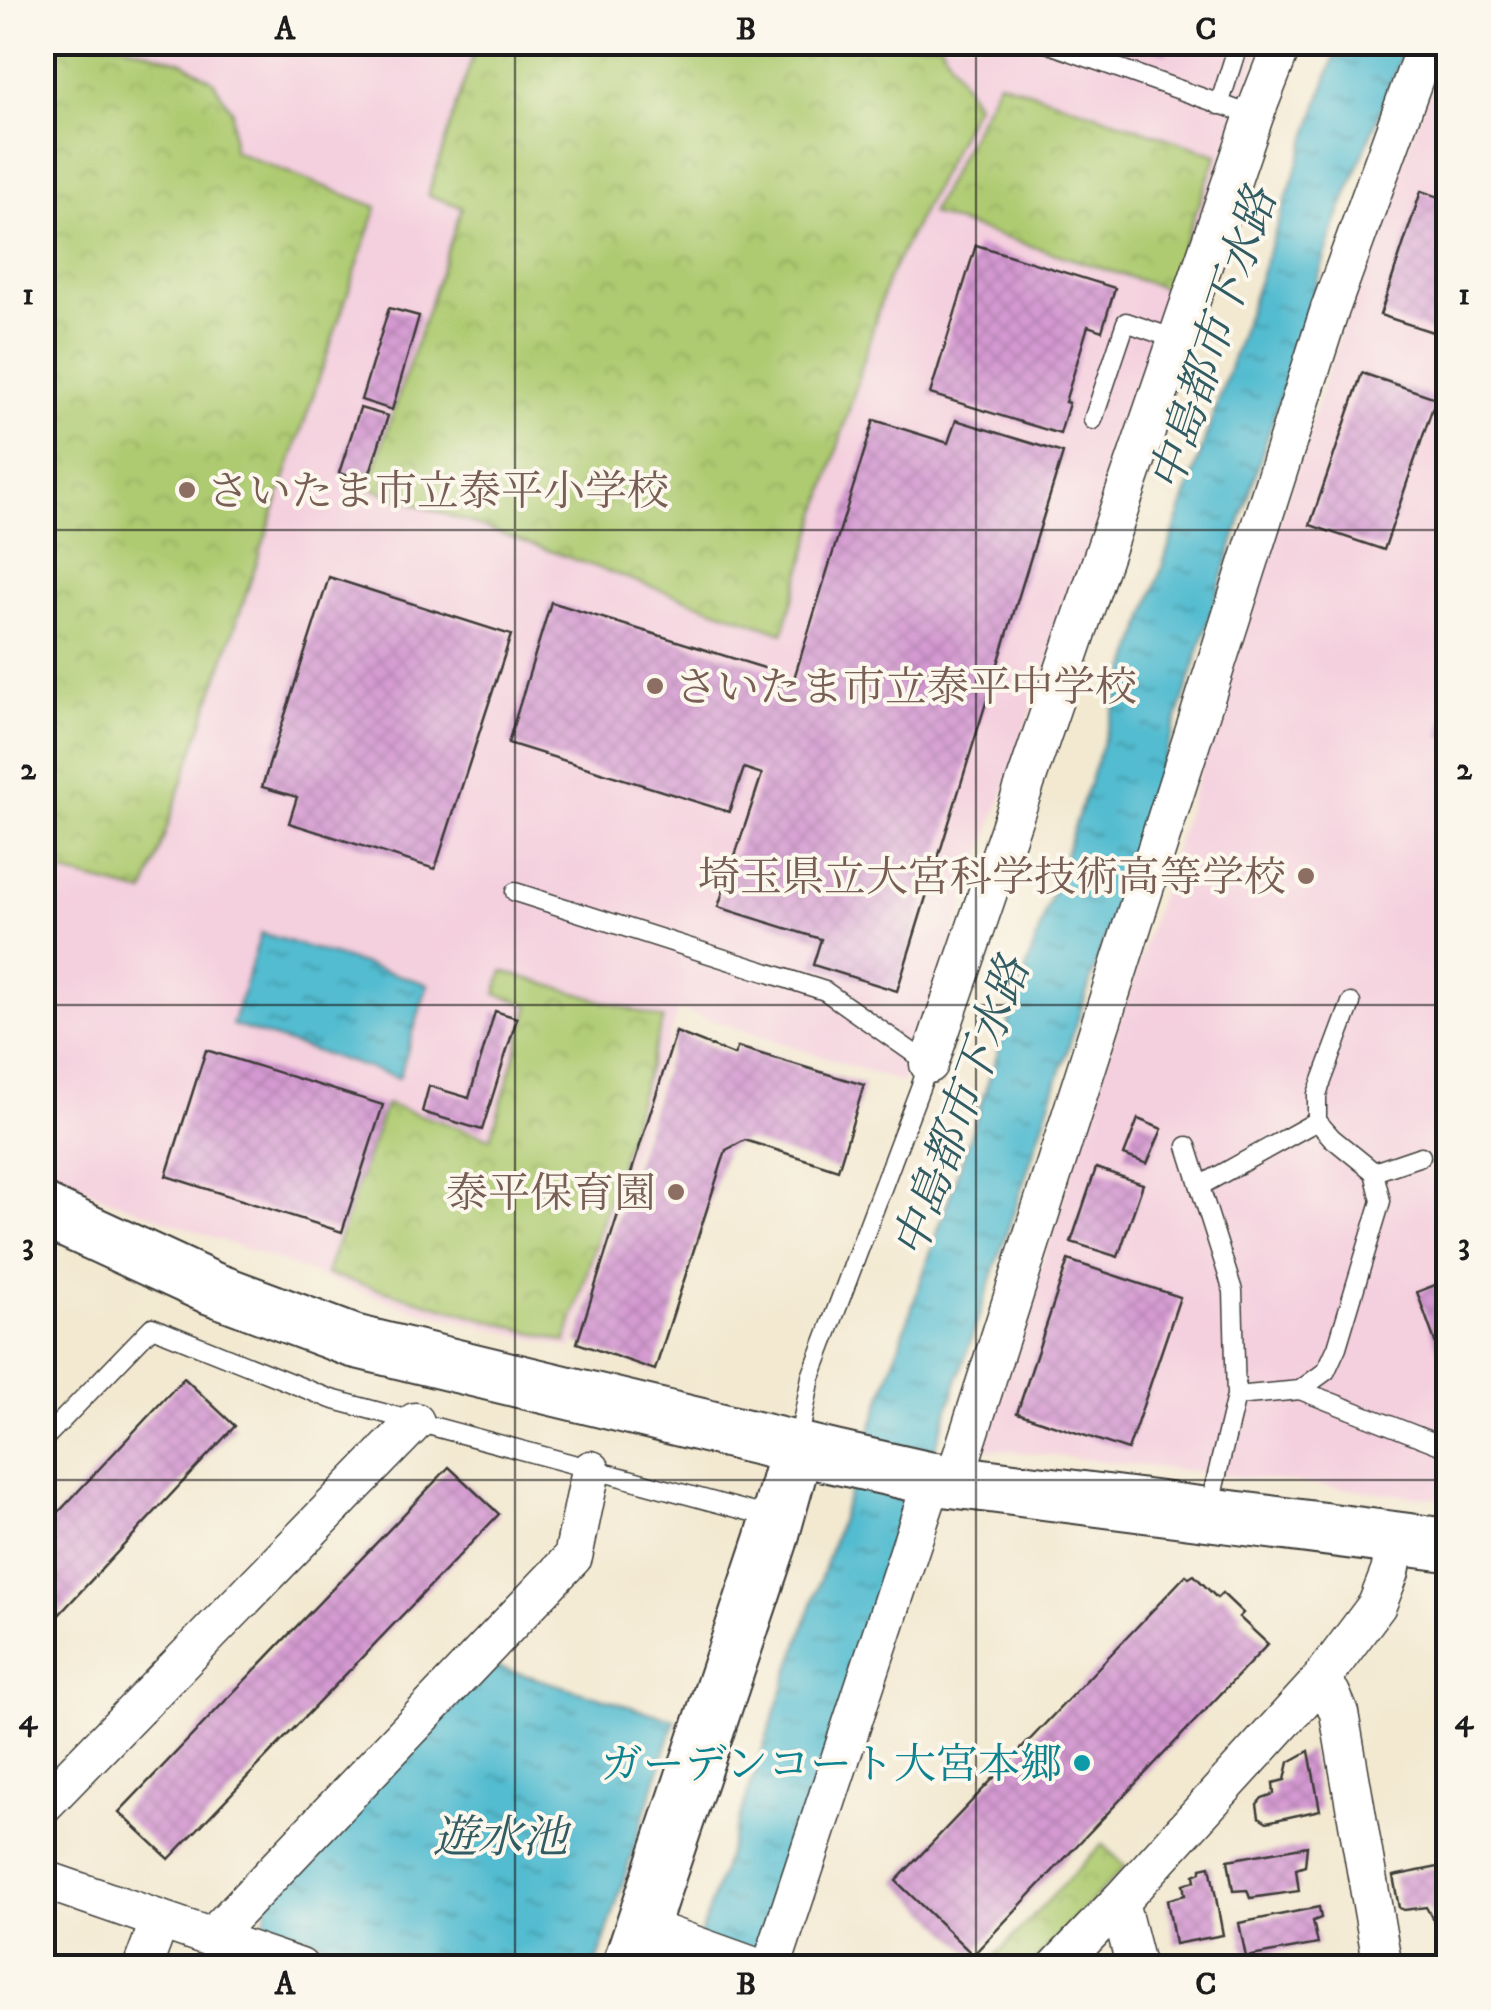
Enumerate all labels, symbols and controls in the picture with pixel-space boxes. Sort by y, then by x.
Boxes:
text: A [274,10,297,50]
text: B [736,10,756,50]
text: C [1195,10,1217,50]
water label: 中島都市下水路 [1140,179,1291,498]
text: 1 [22,275,34,315]
text: 1 [1458,275,1470,315]
place label: さいたま市立泰平小学校 [207,467,669,519]
marker: さいたま市立泰平小学校 [176,479,198,501]
place label: さいたま市立泰平中学校 [675,663,1137,715]
marker: さいたま市立泰平中学校 [644,675,666,697]
text: 2 [20,750,36,790]
text: 2 [1456,750,1472,790]
place label: 埼玉県立大宮科学技術高等学校 [698,853,1286,905]
marker: 埼玉県立大宮科学技術高等学校 [1295,865,1317,887]
water label: 中島都市下水路 [883,948,1044,1266]
place label: 泰平保育園 [446,1169,656,1221]
marker: 泰平保育園 [665,1181,687,1203]
text: 3 [22,1225,34,1265]
text: 3 [1458,1225,1470,1265]
text: 4 [19,1700,39,1740]
text: 4 [1455,1700,1475,1740]
place label: ガーデンコート大宮本郷 [601,1740,1062,1792]
marker: ガーデンコート大宮本郷 [1071,1752,1093,1774]
water label: 遊水池 [432,1811,572,1867]
text: A [274,1965,297,2005]
text: B [736,1965,756,2005]
text: C [1195,1965,1217,2005]

